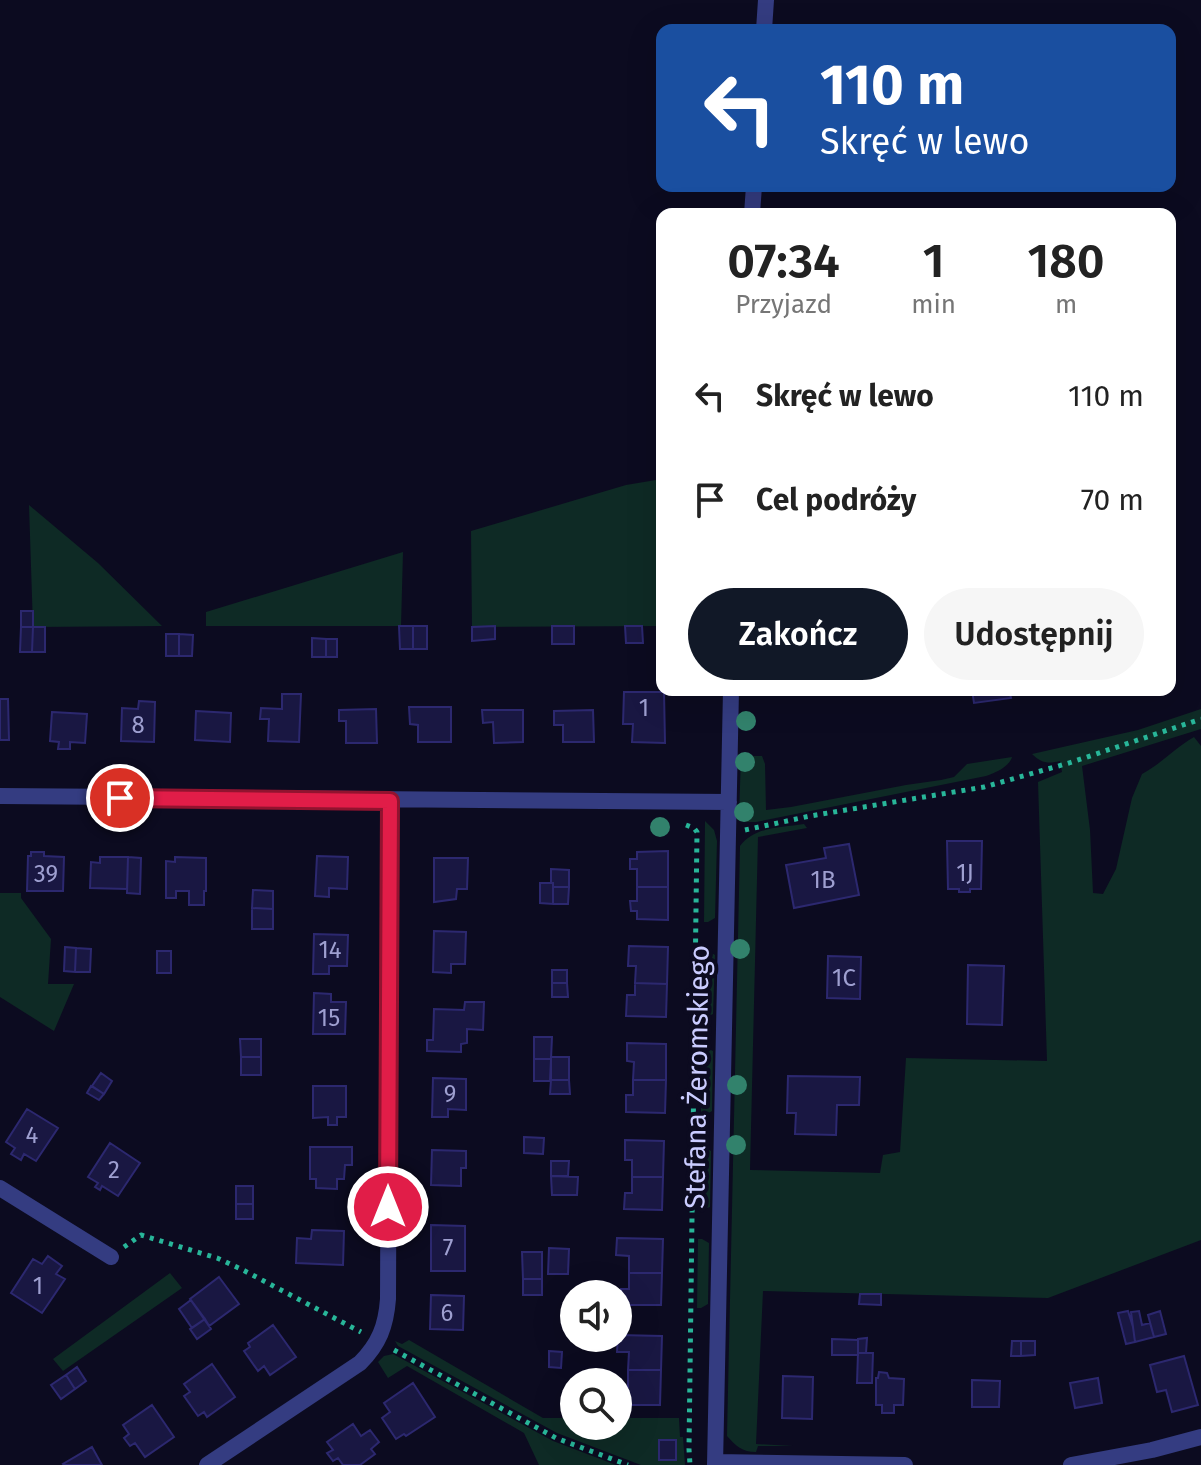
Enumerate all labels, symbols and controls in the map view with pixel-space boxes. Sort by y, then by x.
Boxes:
text: 110 m [820,52,964,119]
icon: left [688,56,792,160]
text: Skręć w lewo [820,120,1029,164]
text: 07:34 [727,232,840,290]
text: 1 [923,232,945,290]
text: 180 [1027,232,1105,290]
text: Przyjazd [735,289,832,320]
text: min [911,289,956,320]
text: m [1055,289,1077,320]
icon: left [688,374,732,418]
text: Skręć w lewo [756,378,934,414]
text: 110 m [1068,378,1144,414]
icon: arrive [688,478,732,522]
text: Cel podróży [756,482,916,518]
text: 70 m [1081,482,1144,518]
button: Zakończ [688,588,908,680]
button: Udostępnij [924,588,1144,680]
house number: 1 [639,694,649,722]
house number: 8 [131,711,145,739]
pin [86,764,154,832]
icon: arrive [98,776,142,820]
house number: 1J [956,859,974,887]
house number: 39 [34,860,58,888]
house number: 1B [811,866,835,894]
house number: 14 [318,936,342,964]
street label: Stefana Żeromskiego [678,945,716,1209]
house number: 1C [832,964,856,992]
house number: 15 [318,1004,340,1032]
house number: 9 [444,1080,456,1108]
house number: 4 [26,1121,39,1149]
house number: 2 [108,1156,120,1184]
position arrow [346,1165,430,1249]
house number: 7 [443,1234,453,1262]
house number: 1 [33,1272,43,1300]
map controls [560,1280,632,1440]
button: sound [560,1280,632,1352]
house number: 6 [441,1299,453,1327]
button: search [560,1368,632,1440]

